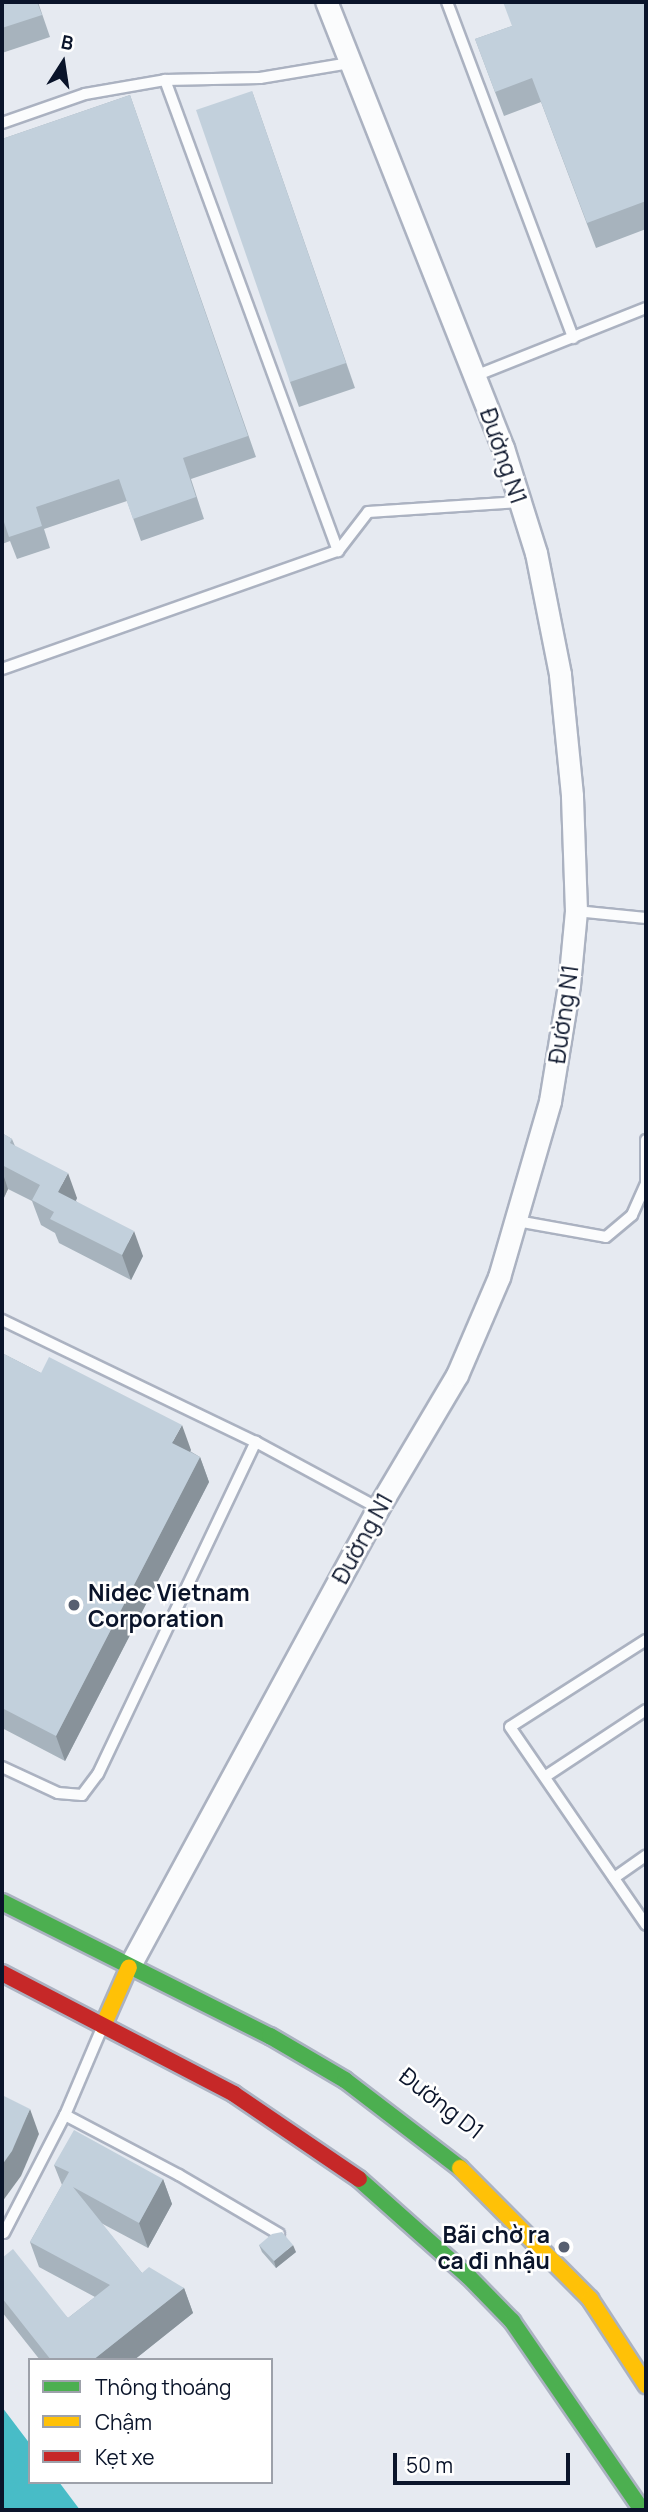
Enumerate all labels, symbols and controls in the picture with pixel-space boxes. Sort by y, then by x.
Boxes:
north arrow [28,28,98,98]
text: B [59,28,76,56]
street label: Đường N1 [475,404,533,508]
street label: Đường N1 [542,963,584,1065]
street label: Đường N1 [326,1488,398,1588]
place label: Nidec Vietnam Corporation [88,1578,250,1632]
marker: Nidec Vietnam Corporation [66,1597,82,1613]
street label: Đường D1 [394,2062,490,2144]
place label: Bãi chờ ra ca đi nhậu [437,2220,550,2274]
marker: Bãi chờ ra ca đi nhậu [556,2239,572,2255]
legend [28,2358,273,2484]
text: Thông thoáng [95,2373,231,2401]
text: Chậm [95,2408,152,2436]
scale bar [396,2438,573,2482]
text: Kẹt xe [95,2443,154,2471]
text: 50 m [406,2451,453,2479]

